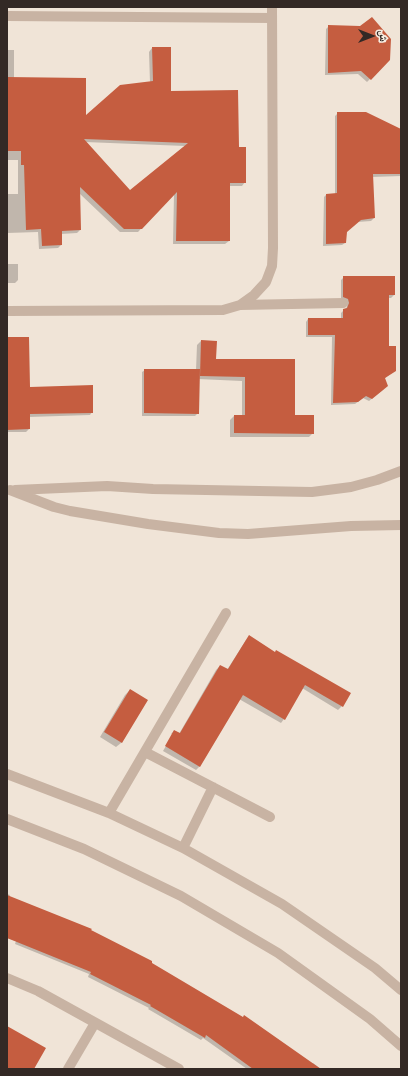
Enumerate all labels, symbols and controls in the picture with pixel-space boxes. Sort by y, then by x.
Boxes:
north arrow [352,16,392,56]
text: ش [378,30,391,42]

